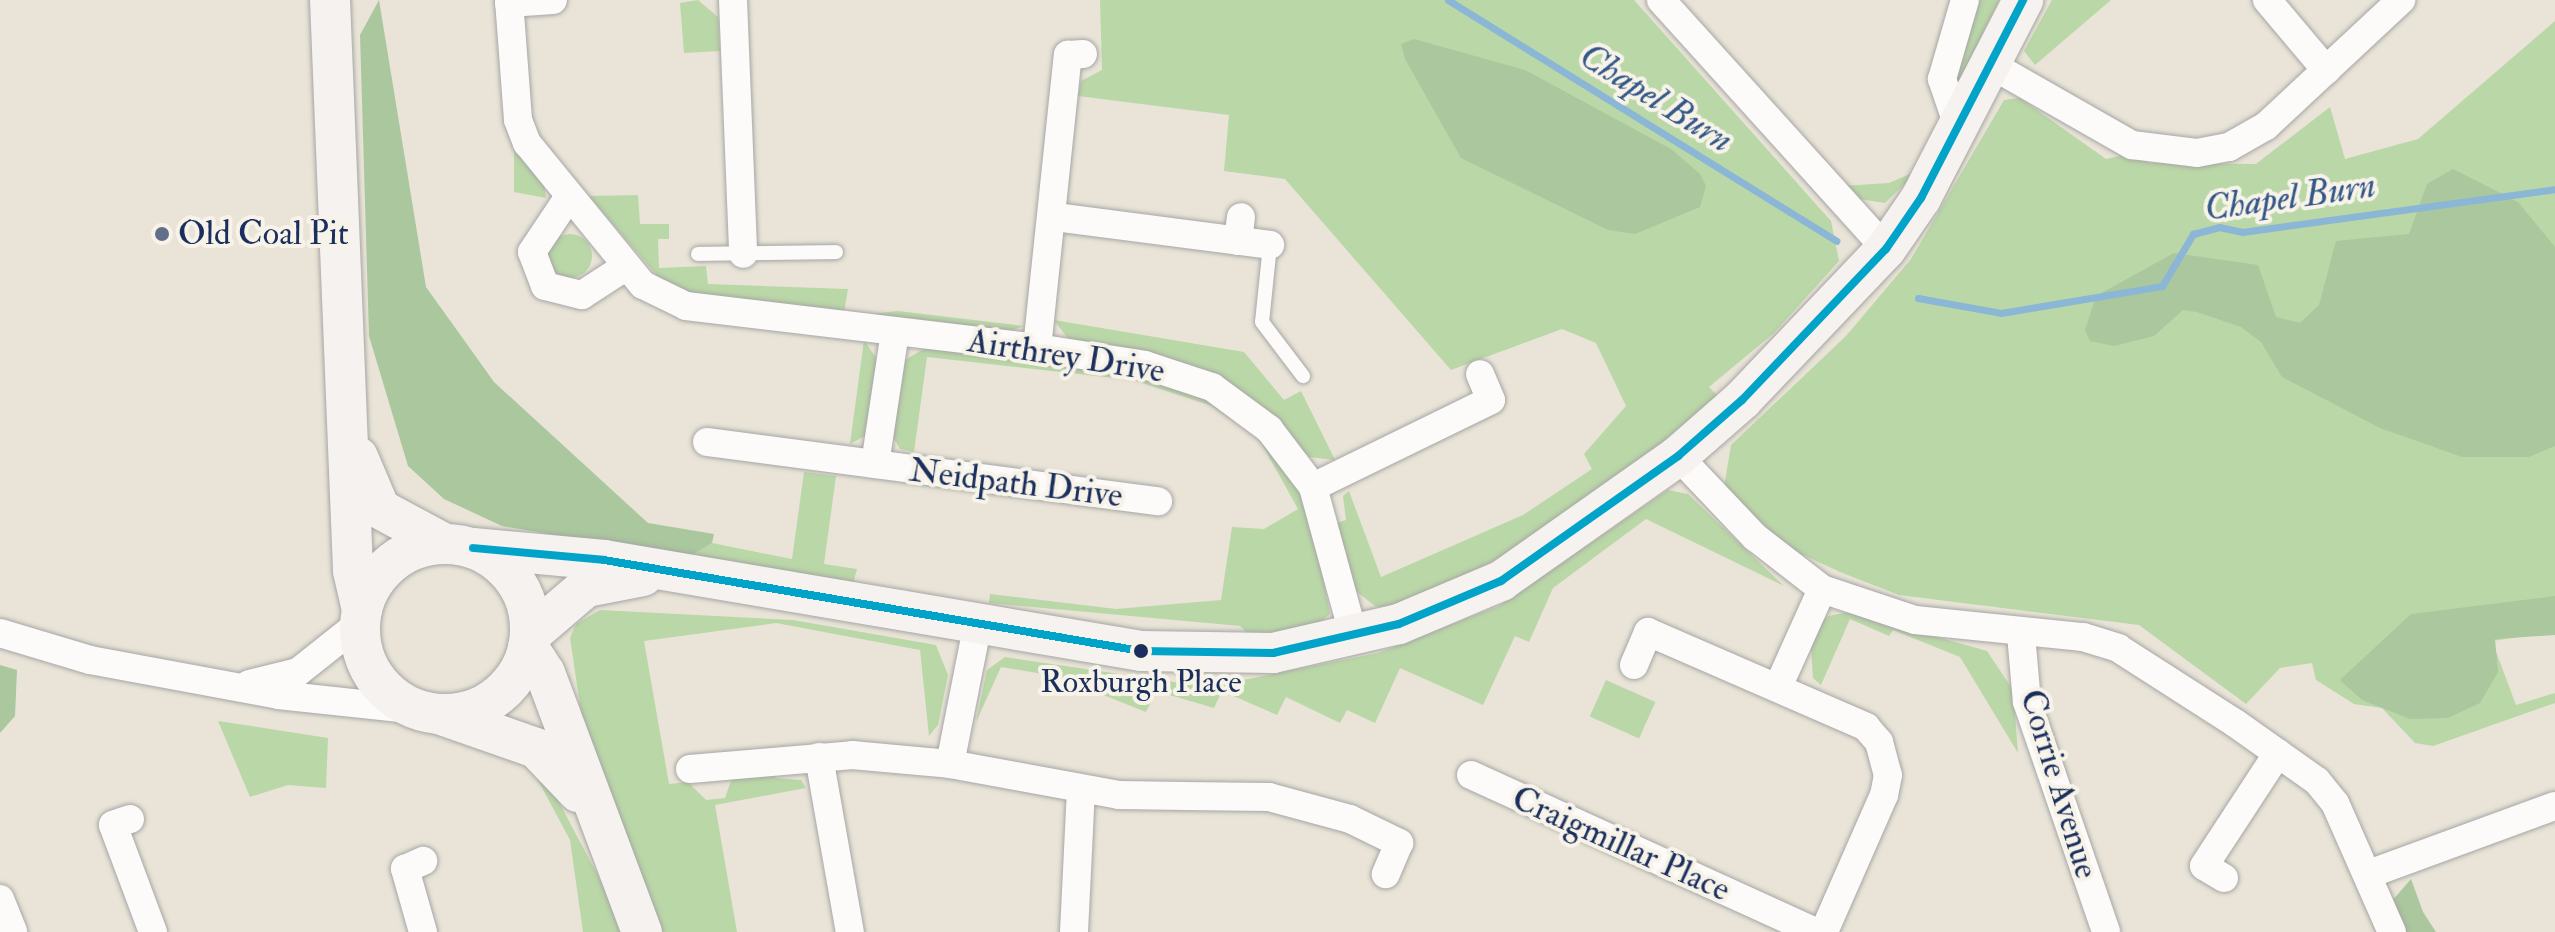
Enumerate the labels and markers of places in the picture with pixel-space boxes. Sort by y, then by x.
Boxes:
place label: Old Coal Pit [178,214,349,254]
marker: Old Coal Pit [153,225,171,243]
marker: Roxburgh Place [1133,643,1149,659]
place label: Roxburgh Place [1040,663,1242,701]

